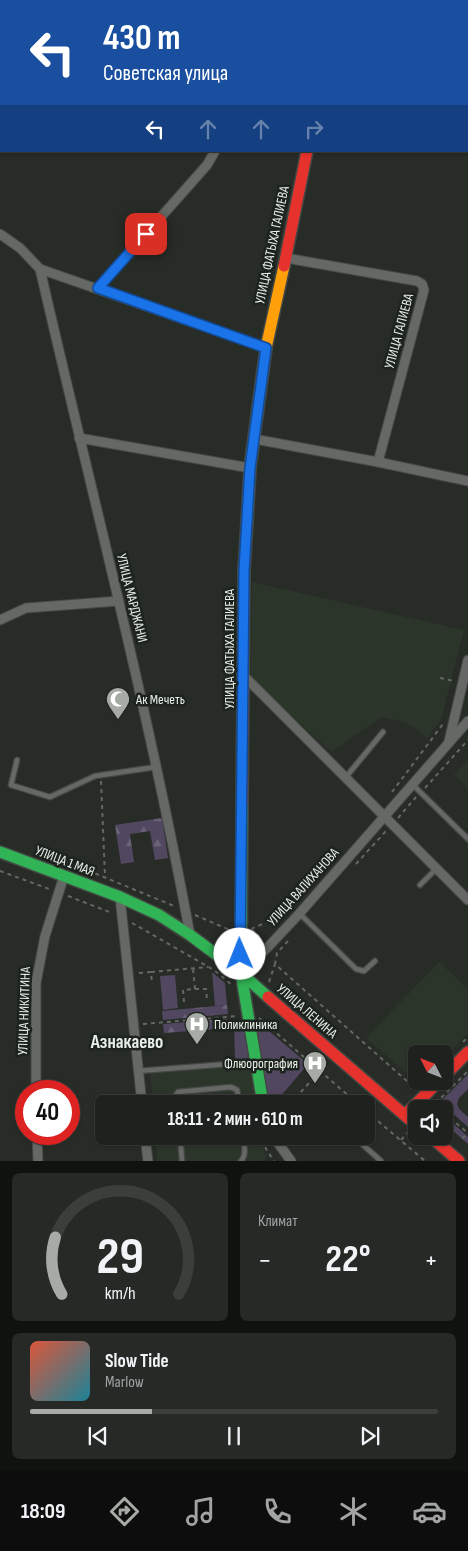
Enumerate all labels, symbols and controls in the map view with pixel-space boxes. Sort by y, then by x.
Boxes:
text: 430 m [103,17,180,60]
icon: left [20,20,85,85]
text: Советская улица [103,60,228,87]
icon: left [141,115,169,143]
icon: ahead [194,115,222,143]
icon: ahead [247,115,275,143]
icon: right [300,115,328,143]
street label: УЛИЦА ФАТЫХА ГАЛИЕВА [251,183,293,306]
pin [125,213,167,255]
icon: arrive [132,220,160,248]
street label: УЛИЦА ГАЛИЕВА [381,291,417,371]
street label: УЛИЦА МАРДЖАНИ [113,552,151,644]
street label: УЛИЦА ФАТЫХА ГАЛИЕВА [221,588,238,709]
mosque icon: Ак Мечеть [105,686,131,720]
place label: Ак Мечеть [135,691,185,708]
street label: УЛИЦА 1 МАЯ [33,842,97,880]
street label: УЛИЦА ВАЛИХАНОВА [264,844,343,930]
position arrow [213,927,265,979]
street label: УЛИЦА НИКИТИНА [14,966,34,1055]
street label: УЛИЦА ЛЕНИНА [273,980,342,1043]
hospital icon: Поликлиника [184,1011,210,1045]
place label: Поликлиника [214,1016,278,1033]
district label: Азнакаево [90,1031,163,1054]
north arrow [408,1045,452,1090]
map controls [408,1045,453,1145]
hospital icon: Флюорография [302,1050,328,1084]
place label: Флюорография [224,1055,298,1072]
speed limit sign: 40 [15,1080,80,1145]
button: sound [408,1100,453,1145]
text: 18:11 · 2 мин · 610 m [167,1108,303,1131]
text: Климат [258,1212,298,1231]
text: 29 [96,1226,144,1289]
text: 22° [325,1237,371,1282]
text: − [258,1244,272,1277]
text: + [424,1244,438,1277]
text: km/h [105,1283,135,1304]
text: Slow Tide [105,1350,169,1373]
text: Marlow [105,1373,144,1392]
icon: previous [84,1422,112,1450]
icon: pause [220,1422,248,1450]
icon: next [356,1422,384,1450]
icon: directions [107,1494,142,1529]
icon: music [183,1494,218,1529]
icon: phone [260,1494,295,1529]
icon: climate [336,1494,371,1529]
icon: car [412,1494,447,1529]
text: 18:09 [21,1498,66,1525]

